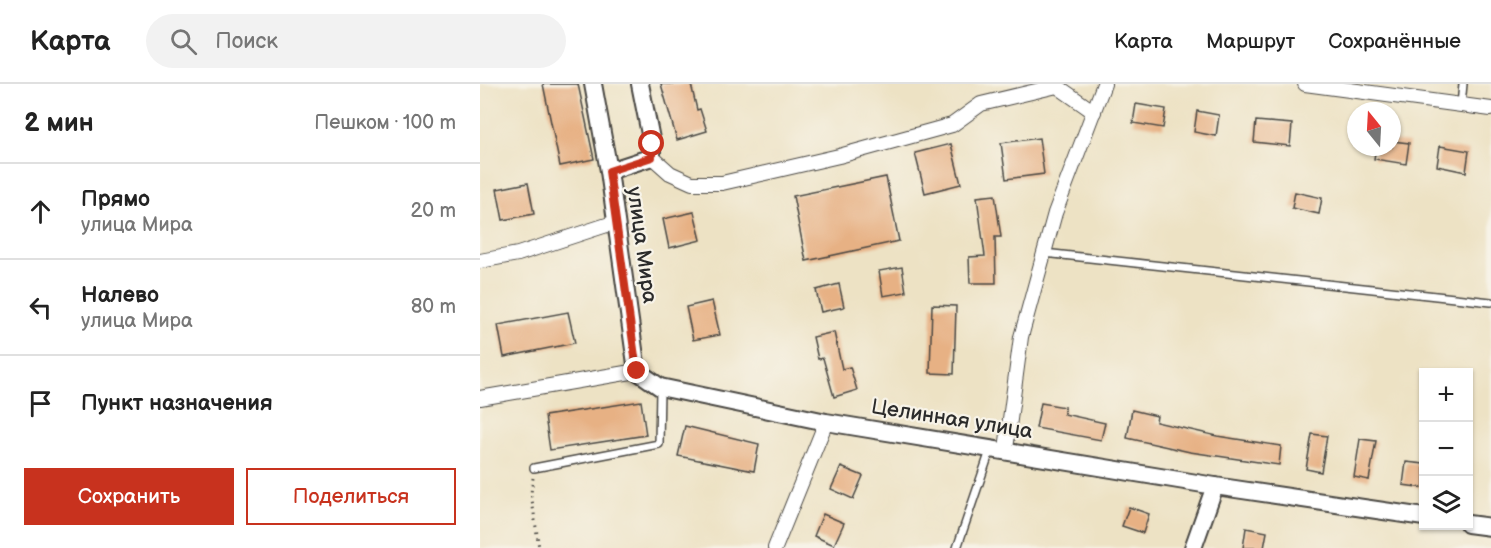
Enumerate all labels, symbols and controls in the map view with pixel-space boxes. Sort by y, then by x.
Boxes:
search box [146,14,566,68]
text: Карта [30,25,110,58]
icon: search [167,25,200,58]
text: Поиск [215,28,278,55]
text: Карта [1114,29,1173,54]
text: Маршрут [1206,29,1295,54]
text: Сохранённые [1328,29,1461,54]
north arrow [1347,102,1401,156]
text: 2 мин [24,108,94,139]
text: Пешком · 100 m [314,111,456,135]
route start [638,130,664,156]
street label: улица Мира [621,185,663,305]
text: Прямо [81,186,150,213]
icon: ahead [24,195,57,228]
text: 20 m [411,199,456,223]
text: улица Мира [81,213,193,237]
text: Налево [81,282,159,309]
icon: left [24,291,57,324]
text: 80 m [411,295,456,319]
text: улица Мира [81,309,193,333]
route end [623,357,649,383]
map controls [1419,368,1473,530]
button: + [1419,368,1473,422]
icon: arrive [24,387,57,420]
text: Пункт назначения [81,390,273,417]
street label: Целинная улица [870,394,1035,444]
button: − [1419,422,1473,476]
button: Сохранить [24,468,234,525]
button: Поделиться [246,468,456,525]
button: layers [1419,476,1473,530]

